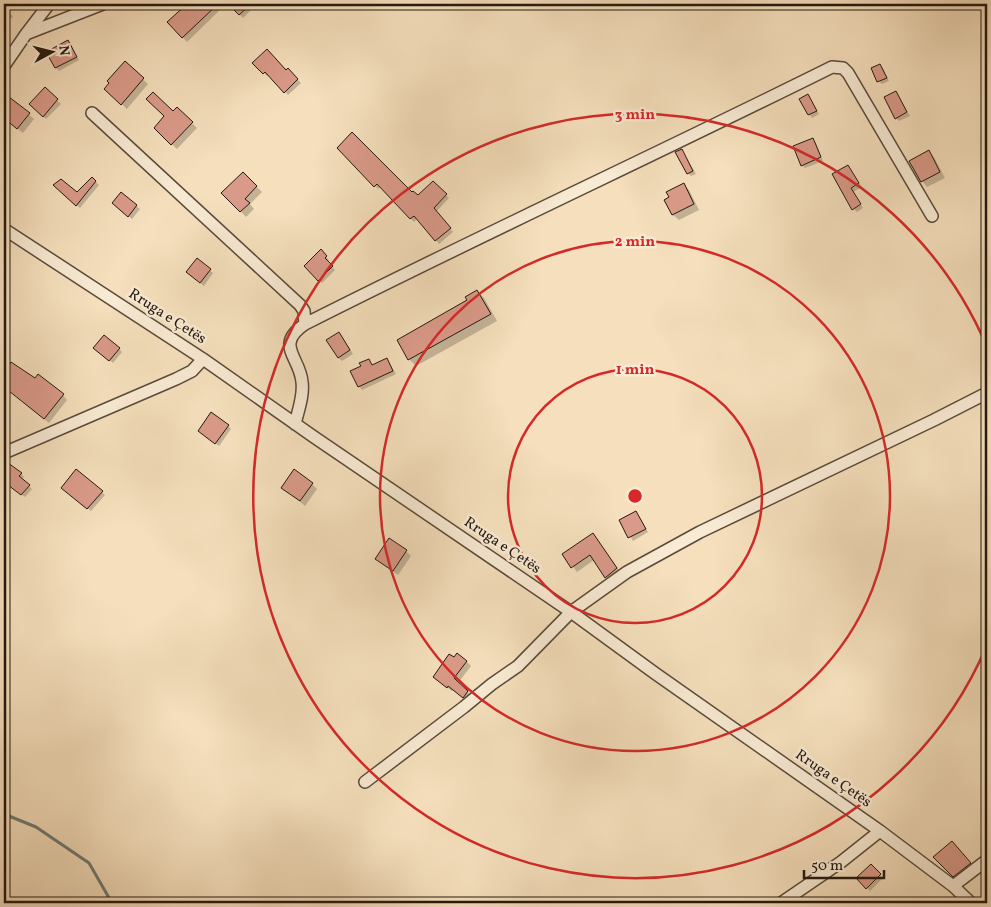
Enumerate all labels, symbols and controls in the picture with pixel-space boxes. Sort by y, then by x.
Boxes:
north arrow [28,28,78,78]
text: N [53,44,73,57]
text: 3 min [615,105,655,126]
text: 2 min [615,232,655,253]
street label: Rruga e Çetës [124,284,210,350]
text: 1 min [616,360,654,381]
centre of rings [626,487,644,505]
street label: Rruga e Çetës [459,512,545,580]
street label: Rruga e Çetës [791,745,875,813]
scale bar [804,847,884,879]
text: 50 m [811,856,843,877]

